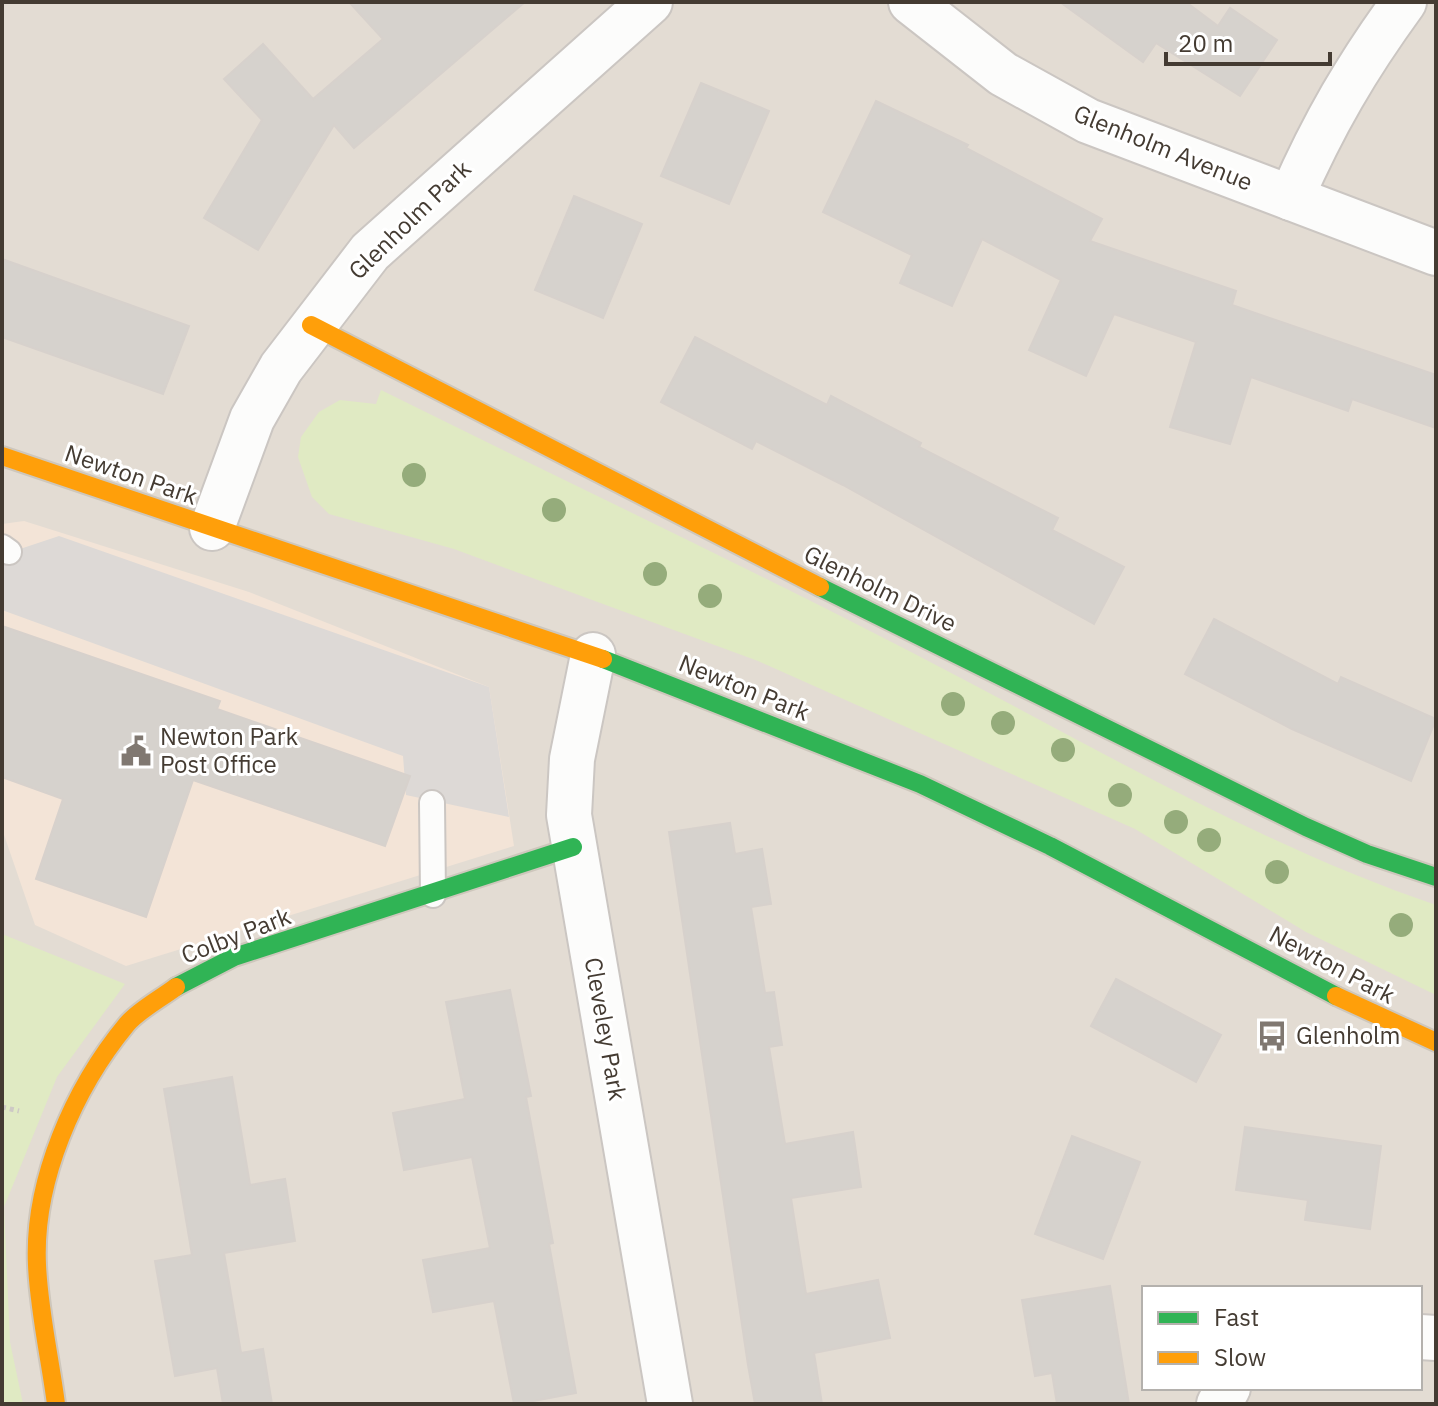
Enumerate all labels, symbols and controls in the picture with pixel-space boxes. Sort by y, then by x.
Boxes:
scale bar [1166,16,1330,66]
text: 20 m [1178,27,1233,59]
street label: Glenholm Avenue [1069,97,1258,198]
street label: Glenholm Park [341,152,478,286]
street label: Newton Park [61,436,202,512]
street label: Glenholm Drive [799,537,962,639]
street label: Newton Park [674,646,815,728]
place label: Newton Park Post Office [160,720,298,780]
public building icon: Newton Park Post Office [119,734,153,768]
street label: Colby Park [176,899,295,971]
street label: Newton Park [1264,918,1401,1011]
street label: Cleveley Park [578,955,634,1103]
bus stop icon: Glenholm [1255,1019,1289,1053]
place label: Glenholm [1296,1019,1401,1051]
legend [1142,1286,1422,1390]
text: Fast [1214,1301,1259,1333]
text: Slow [1214,1341,1266,1373]

